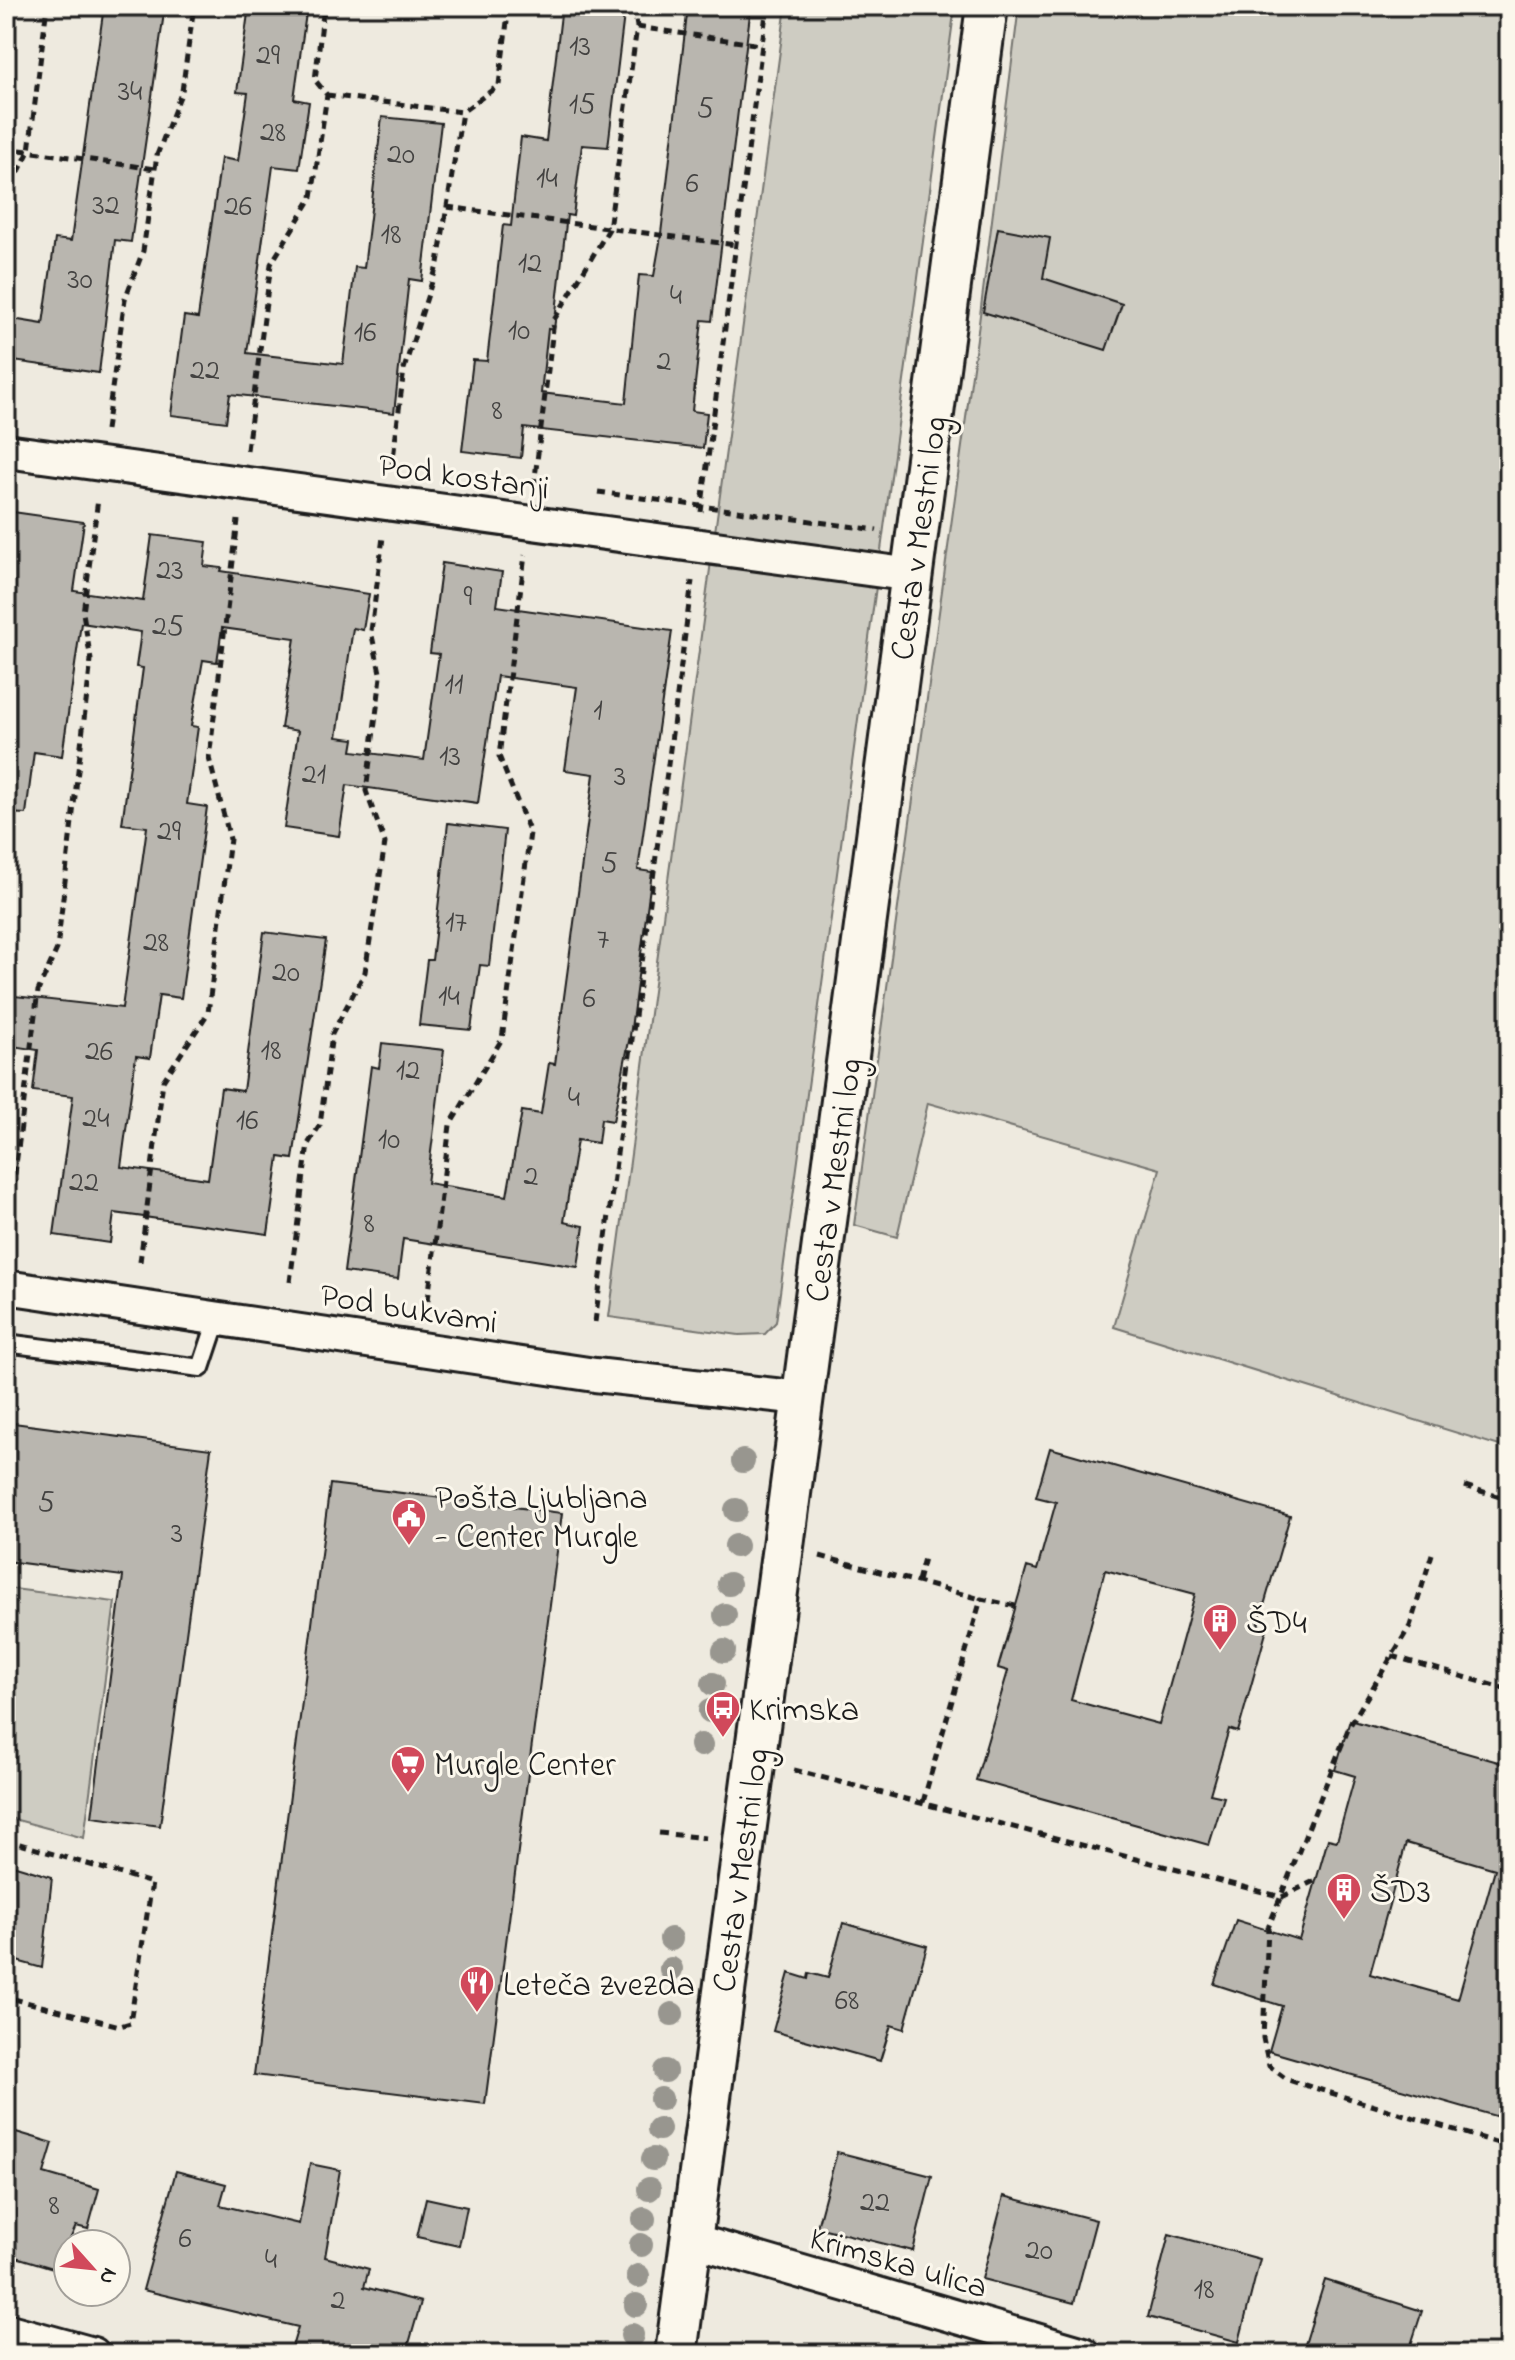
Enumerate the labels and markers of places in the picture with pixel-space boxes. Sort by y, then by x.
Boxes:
place label: Pošta Ljubljana - Center Murgle [435,1475,648,1564]
public building icon: Pošta Ljubljana - Center Murgle [390,1497,428,1547]
place label: ŠD4 [1246,1600,1307,1650]
building icon: ŠD4 [1201,1602,1239,1652]
place label: Krimska [749,1687,859,1737]
bus stop icon: Krimska [704,1689,742,1739]
place label: Murgle Center [434,1742,616,1792]
supermarket icon: Murgle Center [389,1744,427,1794]
place label: ŠD3 [1370,1869,1431,1919]
building icon: ŠD3 [1325,1871,1363,1921]
place label: Leteča zvezda [503,1962,695,2012]
restaurant icon: Leteča zvezda [458,1964,496,2014]

